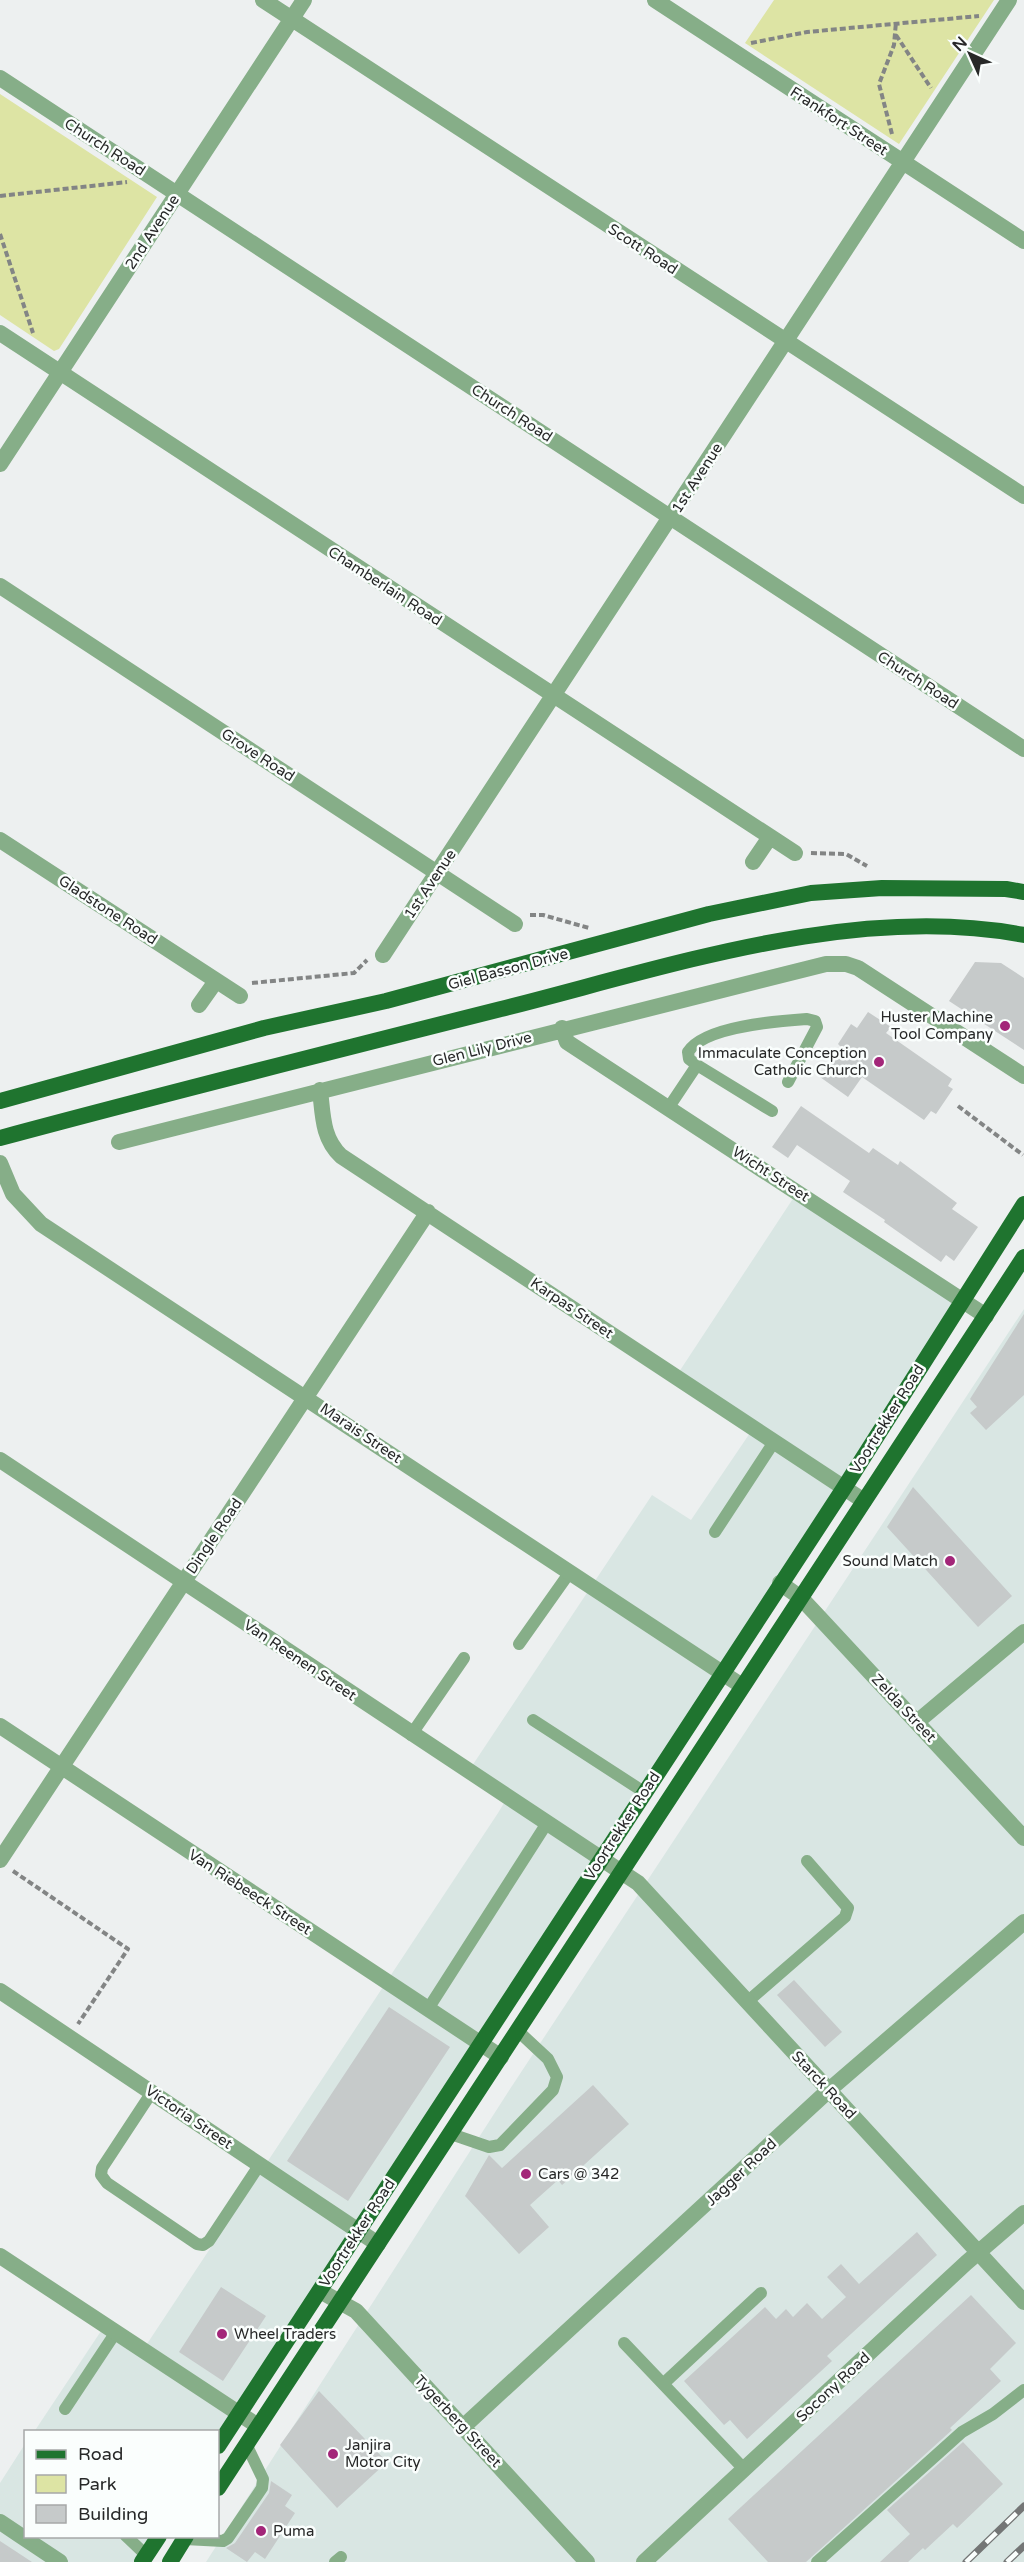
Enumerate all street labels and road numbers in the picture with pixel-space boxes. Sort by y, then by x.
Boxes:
street label: Frankfort Street [787,83,891,159]
street label: Church Road [61,114,149,180]
street label: 2nd Avenue [121,191,183,273]
street label: Scott Road [605,220,681,278]
street label: Church Road [468,380,556,446]
street label: 1st Avenue [668,440,726,516]
street label: Chamberlain Road [325,542,445,630]
street label: Church Road [874,647,962,713]
street label: Grove Road [218,725,298,785]
street label: 1st Avenue [400,846,460,922]
street label: Gladstone Road [55,871,161,949]
street label: Giel Basson Drive [446,944,570,994]
street label: Glen Lily Drive [431,1028,533,1070]
street label: Wicht Street [729,1142,813,1206]
street label: Karpas Street [527,1274,617,1342]
street label: Voortrekker Road [846,1361,928,1477]
street label: Marais Street [317,1399,406,1467]
street label: Dingle Road [182,1495,246,1577]
street label: Van Reenen Street [240,1616,360,1705]
street label: Zelda Street [868,1670,940,1746]
street label: Voortrekker Road [580,1769,664,1883]
street label: Van Riebeeck Street [185,1845,315,1939]
street label: Starck Road [788,2047,860,2123]
street label: Victoria Street [142,2081,236,2153]
street label: Jagger Road [702,2135,780,2209]
street label: Voortrekker Road [315,2176,399,2290]
street label: Socony Road [792,2348,874,2426]
street label: Tygerberg Street [411,2371,505,2471]

